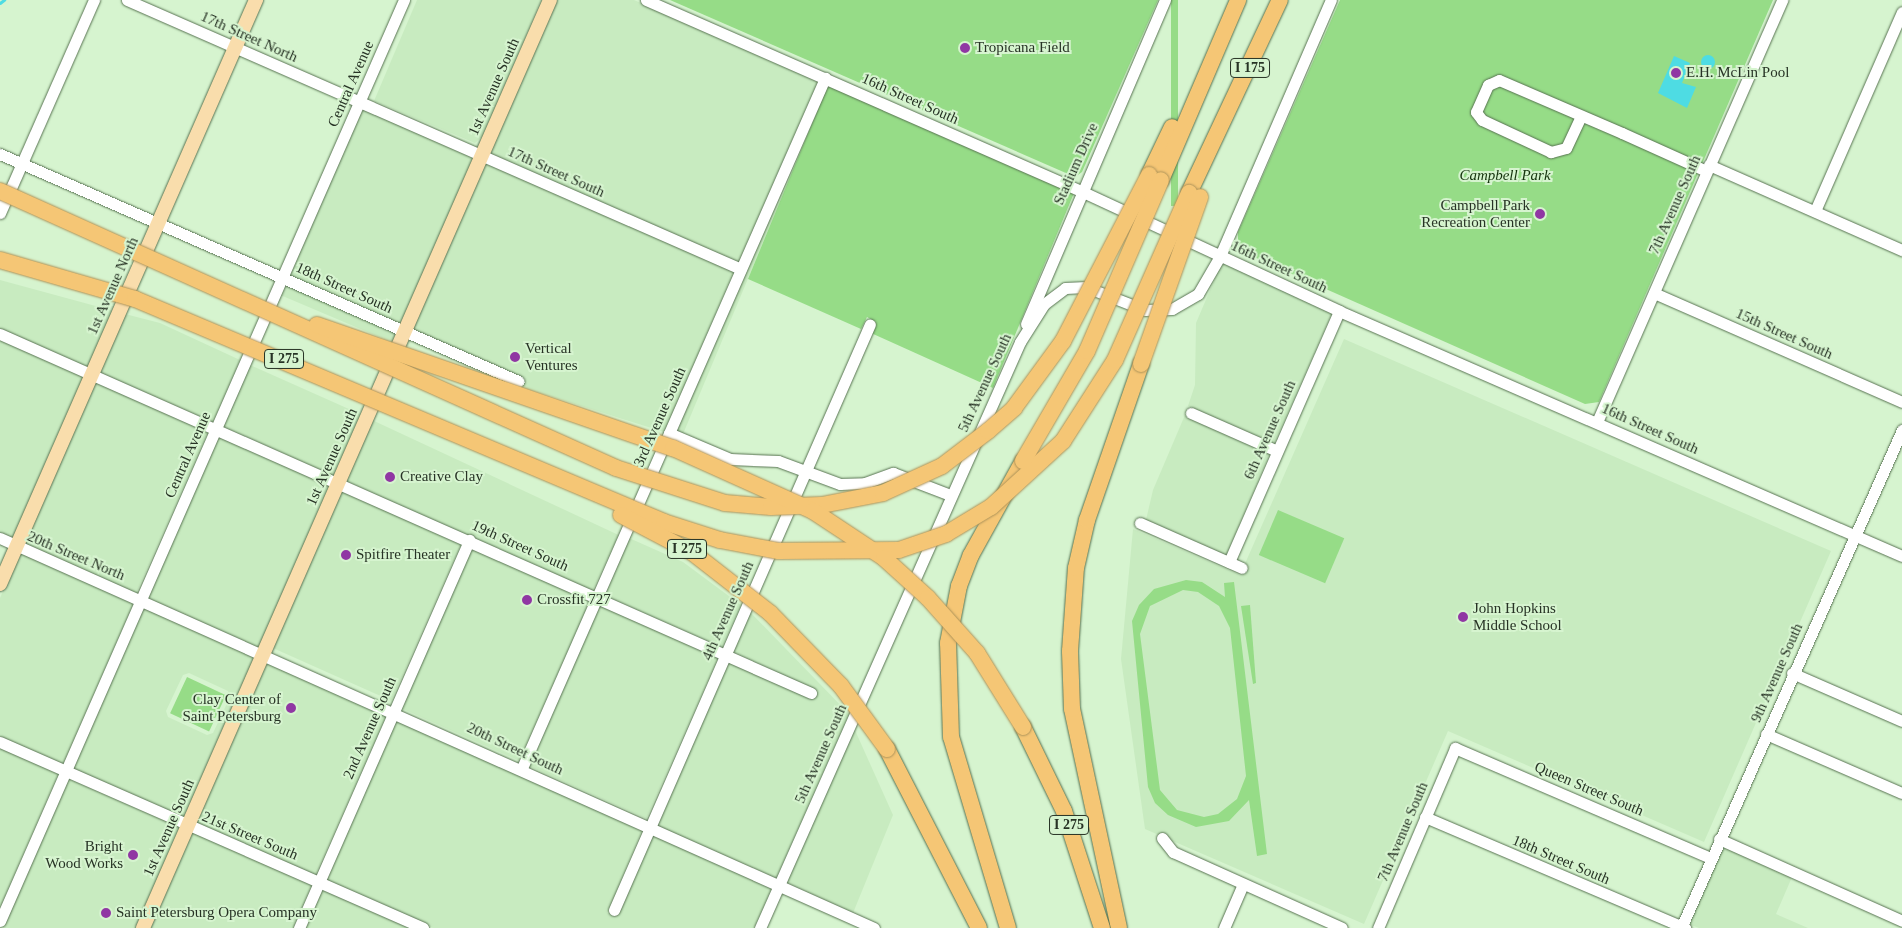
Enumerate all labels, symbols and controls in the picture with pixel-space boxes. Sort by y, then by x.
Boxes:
street label: 17th Street North [198,8,300,66]
street label: 1st Avenue South [464,35,524,139]
street label: Central Avenue [324,38,378,130]
place label: Tropicana Field [975,39,1070,57]
marker: Tropicana Field [959,42,971,54]
road number: I 175 [1230,56,1270,80]
place label: E.H. McLin Pool [1686,64,1789,82]
marker: E.H. McLin Pool [1670,67,1682,79]
street label: 16th Street South [859,70,961,128]
street label: Stadium Drive [1050,120,1102,208]
street label: 17th Street South [505,143,607,201]
street label: 7th Avenue South [1645,152,1705,258]
park label: Campbell Park [1459,167,1551,185]
place label: Campbell Park Recreation Center [1421,196,1530,231]
marker: Campbell Park Recreation Center [1534,208,1546,220]
street label: 1st Avenue North [83,234,143,338]
street label: 16th Street South [1228,237,1330,297]
street label: 18th Street South [293,259,395,317]
street label: 15th Street South [1733,305,1835,363]
street label: 5th Avenue South [954,331,1016,435]
place label: Vertical Ventures [525,339,577,374]
road number: I 275 [264,348,304,370]
marker: Vertical Ventures [509,351,521,363]
street label: 3rd Avenue South [630,364,690,470]
street label: 6th Avenue South [1240,377,1300,483]
street label: 16th Street South [1599,400,1701,458]
street label: 1st Avenue South [302,405,362,509]
street label: Central Avenue [161,409,215,501]
place label: Creative Clay [400,468,483,486]
marker: Creative Clay [384,471,396,483]
street label: 19th Street South [469,517,571,575]
street label: 20th Street North [25,527,127,585]
road number: I 275 [667,538,707,560]
place label: Spitfire Theater [356,546,451,564]
marker: Spitfire Theater [340,549,352,561]
street label: 4th Avenue South [698,558,758,664]
place label: Crossfit 727 [537,591,611,609]
marker: Crossfit 727 [521,594,533,606]
place label: John Hopkins Middle School [1473,599,1562,634]
marker: John Hopkins Middle School [1457,611,1469,623]
street label: 9th Avenue South [1747,620,1807,726]
street label: 2nd Avenue South [339,674,401,782]
place label: Clay Center of Saint Petersburg [183,690,281,725]
street label: 5th Avenue South [791,701,851,807]
marker: Clay Center of Saint Petersburg [285,702,297,714]
street label: 20th Street South [464,719,566,779]
street label: Queen Street South [1532,758,1646,820]
street label: 1st Avenue South [139,776,199,880]
street label: 7th Avenue South [1374,779,1432,885]
street label: 21st Street South [199,808,301,864]
road number: I 275 [1049,814,1089,836]
street label: 18th Street South [1510,831,1612,889]
place label: Bright Wood Works [45,837,123,872]
marker: Bright Wood Works [127,849,139,861]
place label: Saint Petersburg Opera Company [116,904,317,922]
marker: Saint Petersburg Opera Company [100,907,112,919]

